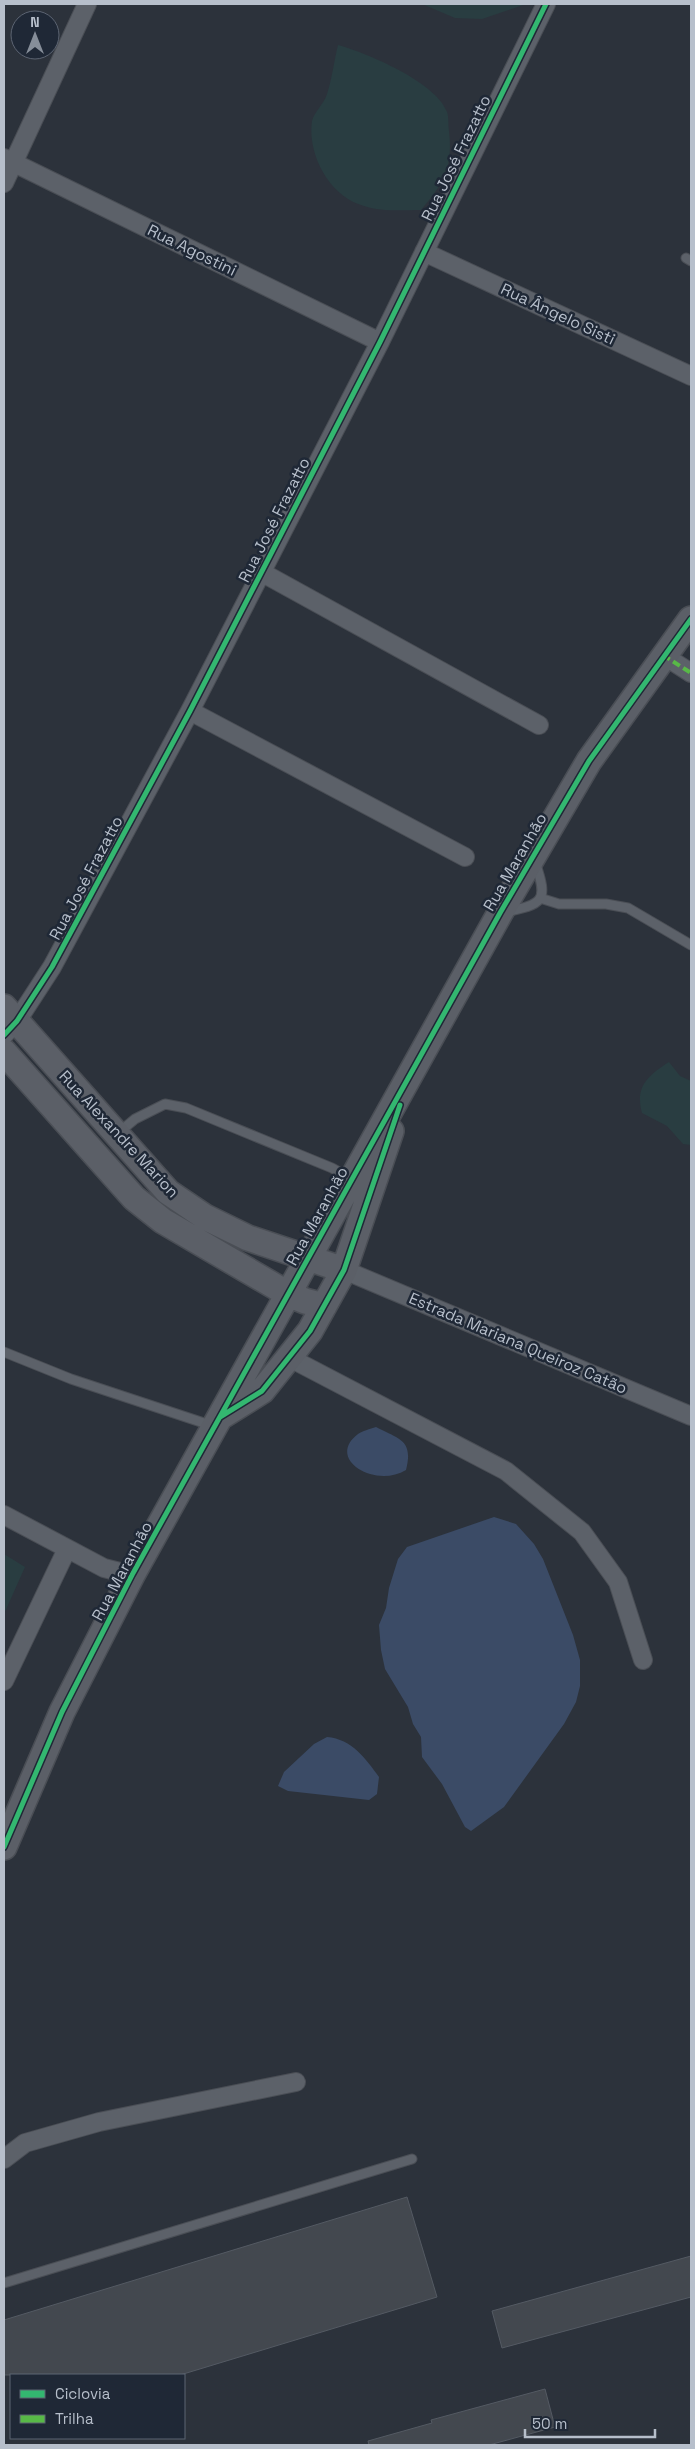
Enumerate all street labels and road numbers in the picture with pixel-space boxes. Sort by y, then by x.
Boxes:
street label: Rua José Frazatto [416,92,496,224]
street label: Rua Agostini [144,219,240,281]
street label: Rua Ângelo Sisti [497,278,619,350]
street label: Rua José Frazatto [233,454,315,586]
street label: Rua Maranhão [478,809,552,915]
street label: Rua José Frazatto [44,812,128,944]
street label: Rua Alexandre Marion [55,1066,183,1202]
street label: Rua Maranhão [281,1163,353,1269]
street label: Estrada Mariana Queiroz Catão [406,1287,630,1399]
street label: Rua Maranhão [87,1518,157,1624]

